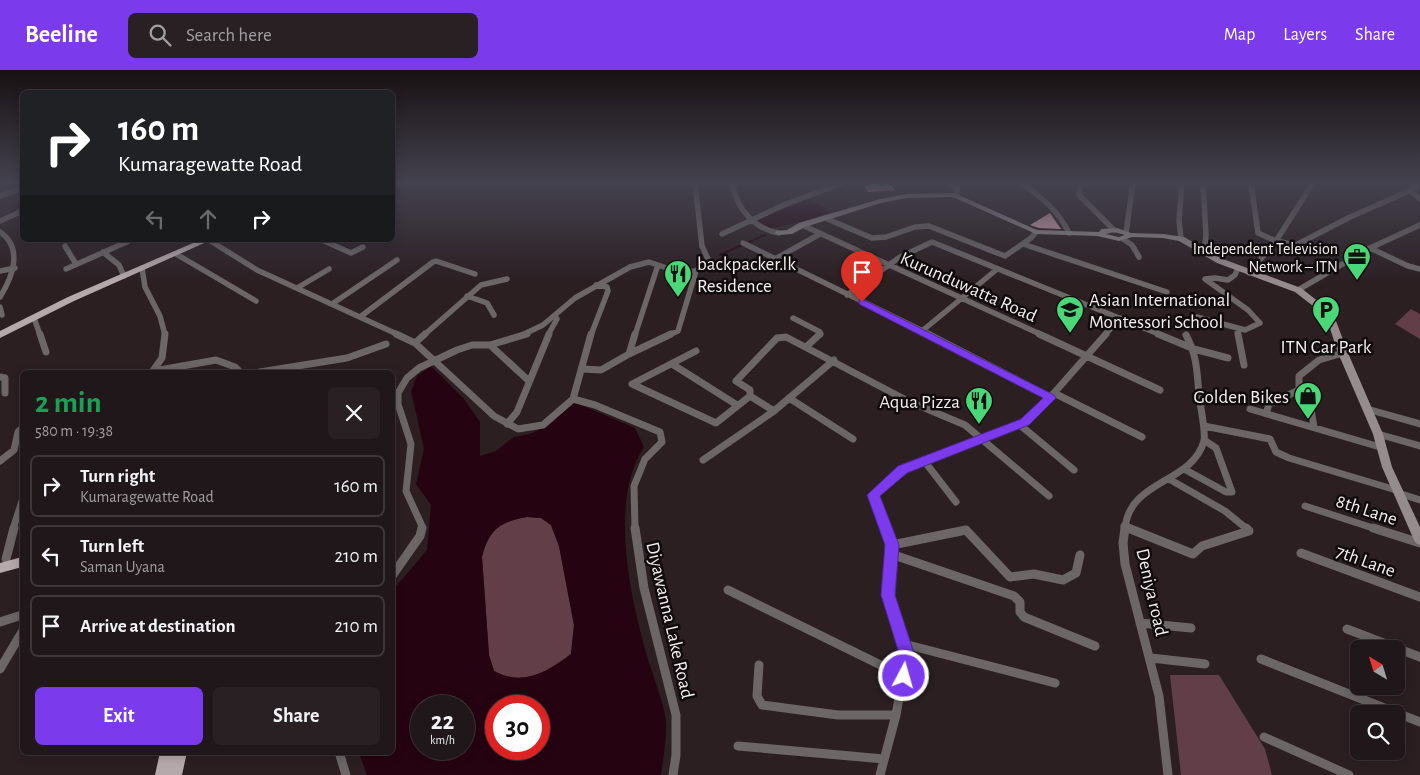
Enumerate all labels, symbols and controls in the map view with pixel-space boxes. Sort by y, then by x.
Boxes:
search box [128,13,478,58]
icon: search [146,21,174,49]
text: Beeline [25,23,98,47]
text: Search here [186,26,272,45]
text: Map [1224,26,1255,44]
text: Layers [1283,26,1327,44]
text: Share [1355,26,1395,44]
icon: right [35,110,100,175]
text: 160 m [118,112,199,147]
text: Kumaragewatte Road [118,153,302,175]
icon: left [141,205,169,233]
icon: ahead [194,205,222,233]
icon: right [247,205,275,233]
place label: Independent Television Network – ITN [1193,241,1338,275]
office icon: Independent Television Network – ITN [1342,242,1372,281]
street label: Kurunduwatta Road [897,249,1040,326]
pin [841,251,883,302]
place label: backpacker.lk Residence [697,255,796,296]
icon: arrive [848,258,876,286]
restaurant icon: backpacker.lk Residence [663,259,693,298]
place label: Asian International Montessori School [1089,291,1230,332]
school or university icon: Asian International Montessori School [1055,295,1085,334]
parking icon: ITN Car Park [1311,295,1341,334]
place label: ITN Car Park [1281,338,1372,357]
shop icon: Golden Bikes [1293,381,1323,420]
restaurant icon: Aqua Pizza [964,386,994,425]
button: close [328,387,380,439]
text: 2 min [35,388,102,418]
place label: Golden Bikes [1193,388,1289,407]
place label: Aqua Pizza [879,393,960,412]
text: 580 m · 19:38 [35,423,113,439]
text: Turn right [80,467,155,486]
icon: right [37,472,65,500]
text: 160 m [334,477,378,496]
text: Kumaragewatte Road [80,489,214,505]
street label: 8th Lane [1334,492,1399,529]
text: Turn left [80,537,144,556]
street label: Diyawanna Lake Road [642,540,697,701]
icon: left [37,542,65,570]
street label: 7th Lane [1333,542,1398,581]
text: 210 m [334,547,378,566]
street label: Deniya road [1132,547,1171,638]
text: Saman Uyana [80,559,165,575]
icon: arrive [37,612,65,640]
text: Arrive at destination [80,617,236,636]
text: 210 m [334,617,378,636]
north arrow [1350,640,1405,695]
map controls [1350,640,1405,760]
position arrow [877,649,929,701]
button: Exit [35,687,203,745]
button: Share [213,687,380,745]
speed limit sign: 30 [485,695,550,760]
button: search [1350,705,1405,760]
text: 22 [431,709,454,734]
text: km/h [430,734,455,746]

